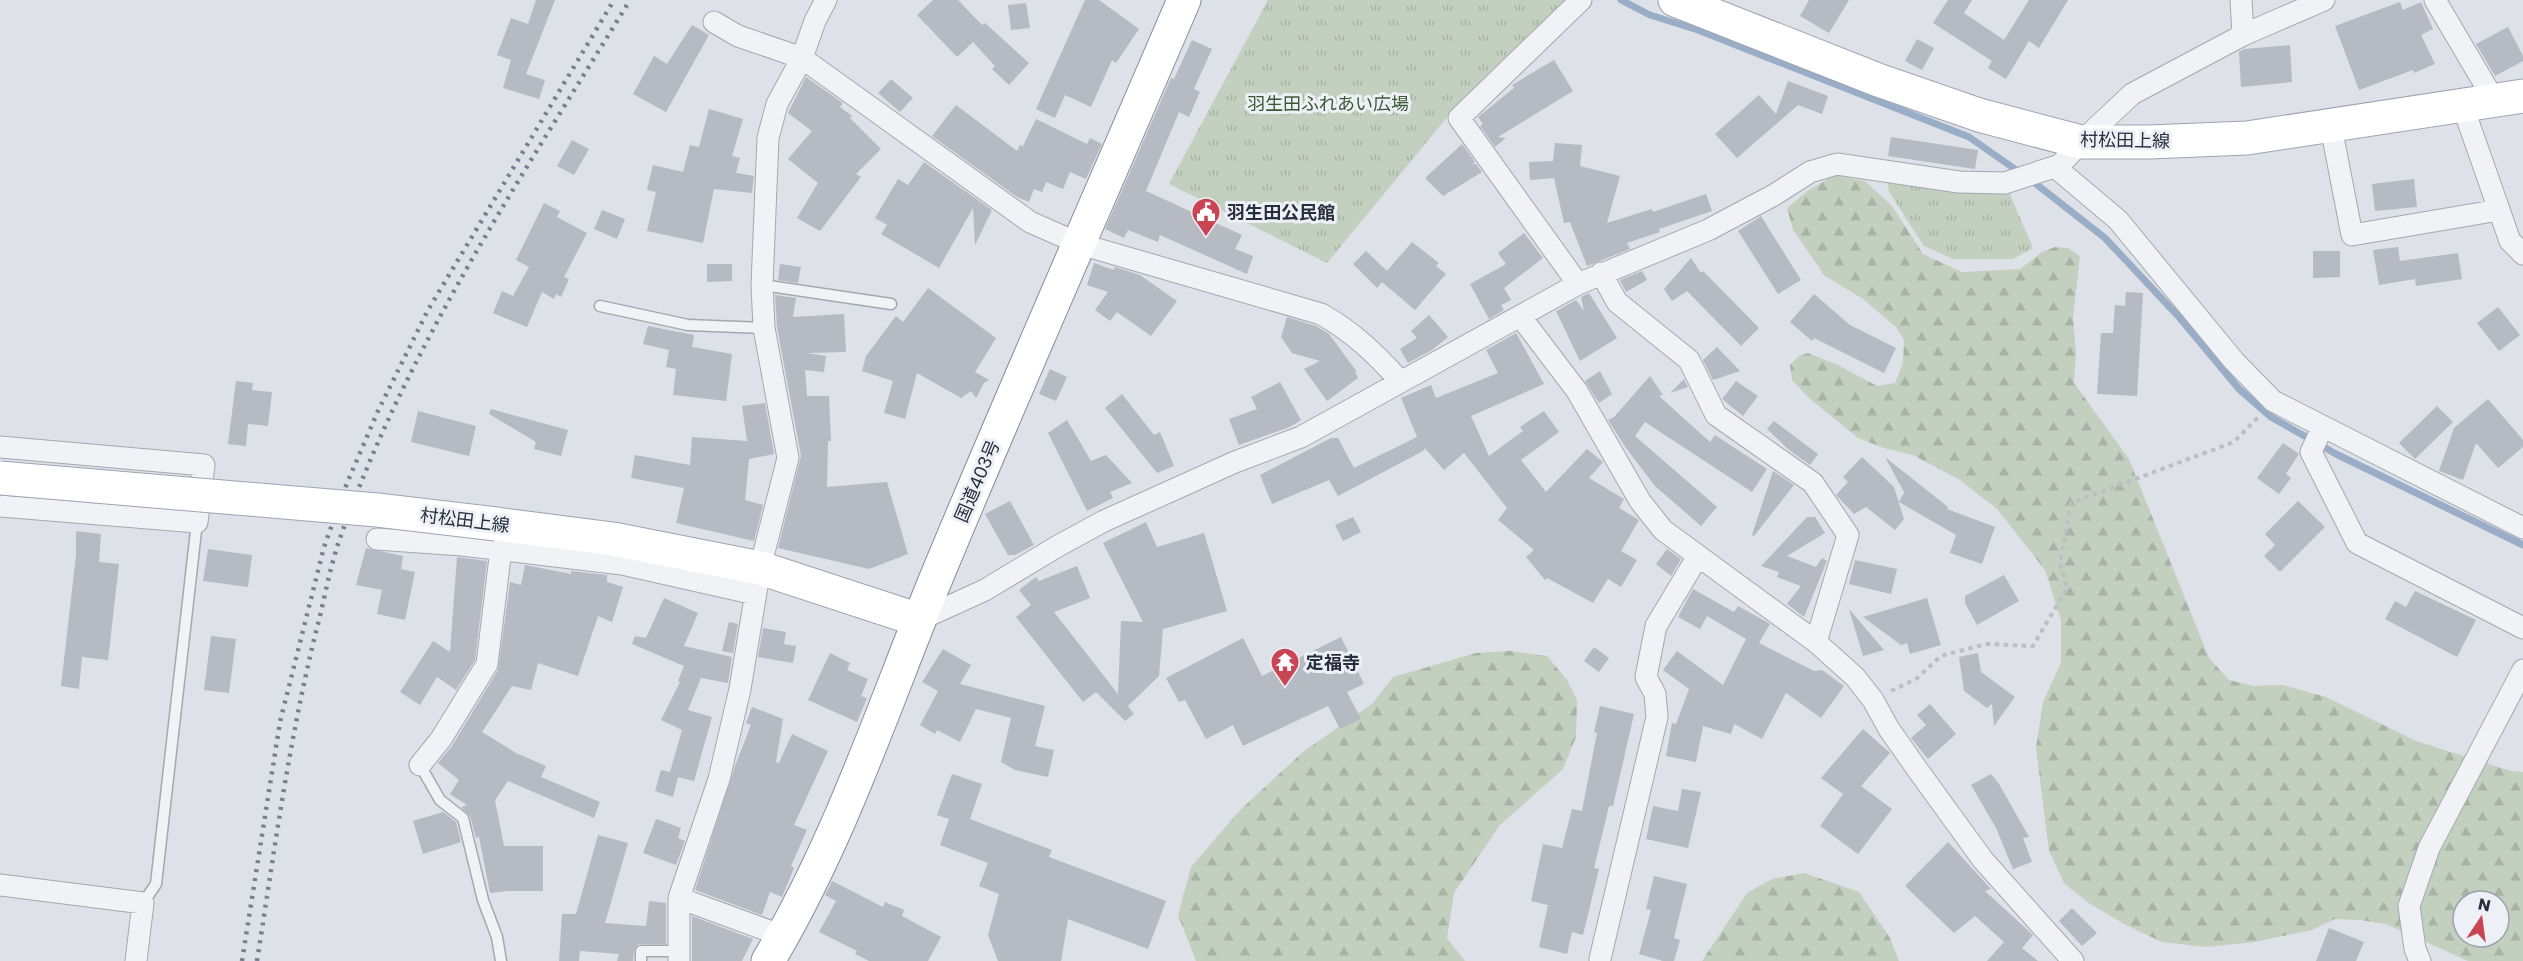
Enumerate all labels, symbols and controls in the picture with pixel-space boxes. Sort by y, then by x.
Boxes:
park label: 羽生田ふれあい広場 [1247,91,1409,116]
street label: 村松田上線 [2080,127,2170,153]
public building icon: 羽生田公民館 [1190,196,1222,238]
place label: 羽生田公民館 [1227,200,1335,225]
street label: 国道403号 [948,436,1006,526]
street label: 村松田上線 [419,502,511,538]
temple icon: 定福寺 [1269,646,1301,688]
place label: 定福寺 [1306,650,1360,675]
north arrow [2451,889,2511,949]
text: N [2476,892,2493,917]

